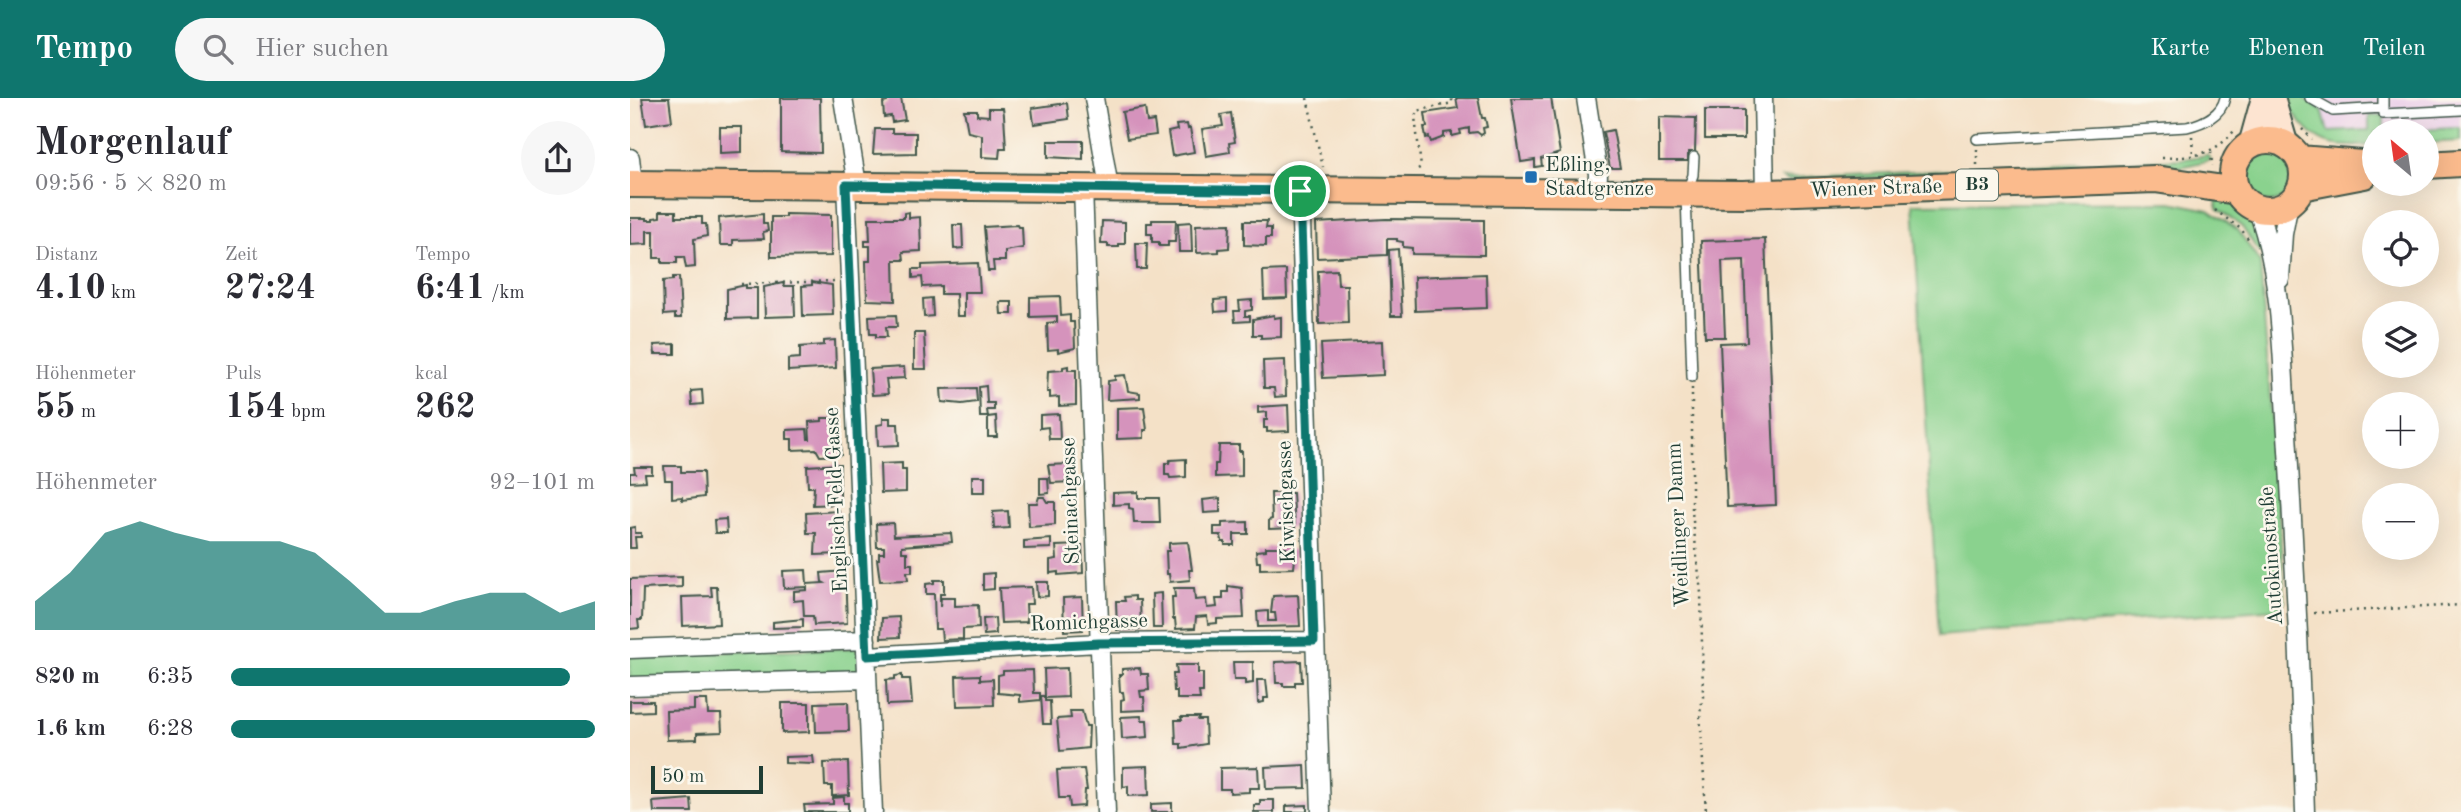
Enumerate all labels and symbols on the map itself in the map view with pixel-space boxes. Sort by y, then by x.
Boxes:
north arrow [2362,119,2440,196]
place label: Eßling, Stadtgrenze [1545,155,1654,200]
pin [1270,161,1330,221]
marker: Eßling, Stadtgrenze [1523,169,1539,185]
road number: B3 [1956,170,1998,200]
street label: Wiener Straße [1809,176,1943,202]
street label: Englisch-Feld-Gasse [822,407,852,593]
street label: Steinachgasse [1058,437,1084,565]
street label: Kiwischgasse [1274,440,1300,564]
street label: Weidlinger Damm [1664,442,1694,608]
street label: Autokinostraße [2257,486,2287,626]
street label: Romichgasse [1030,610,1148,636]
scale bar [651,763,763,795]

